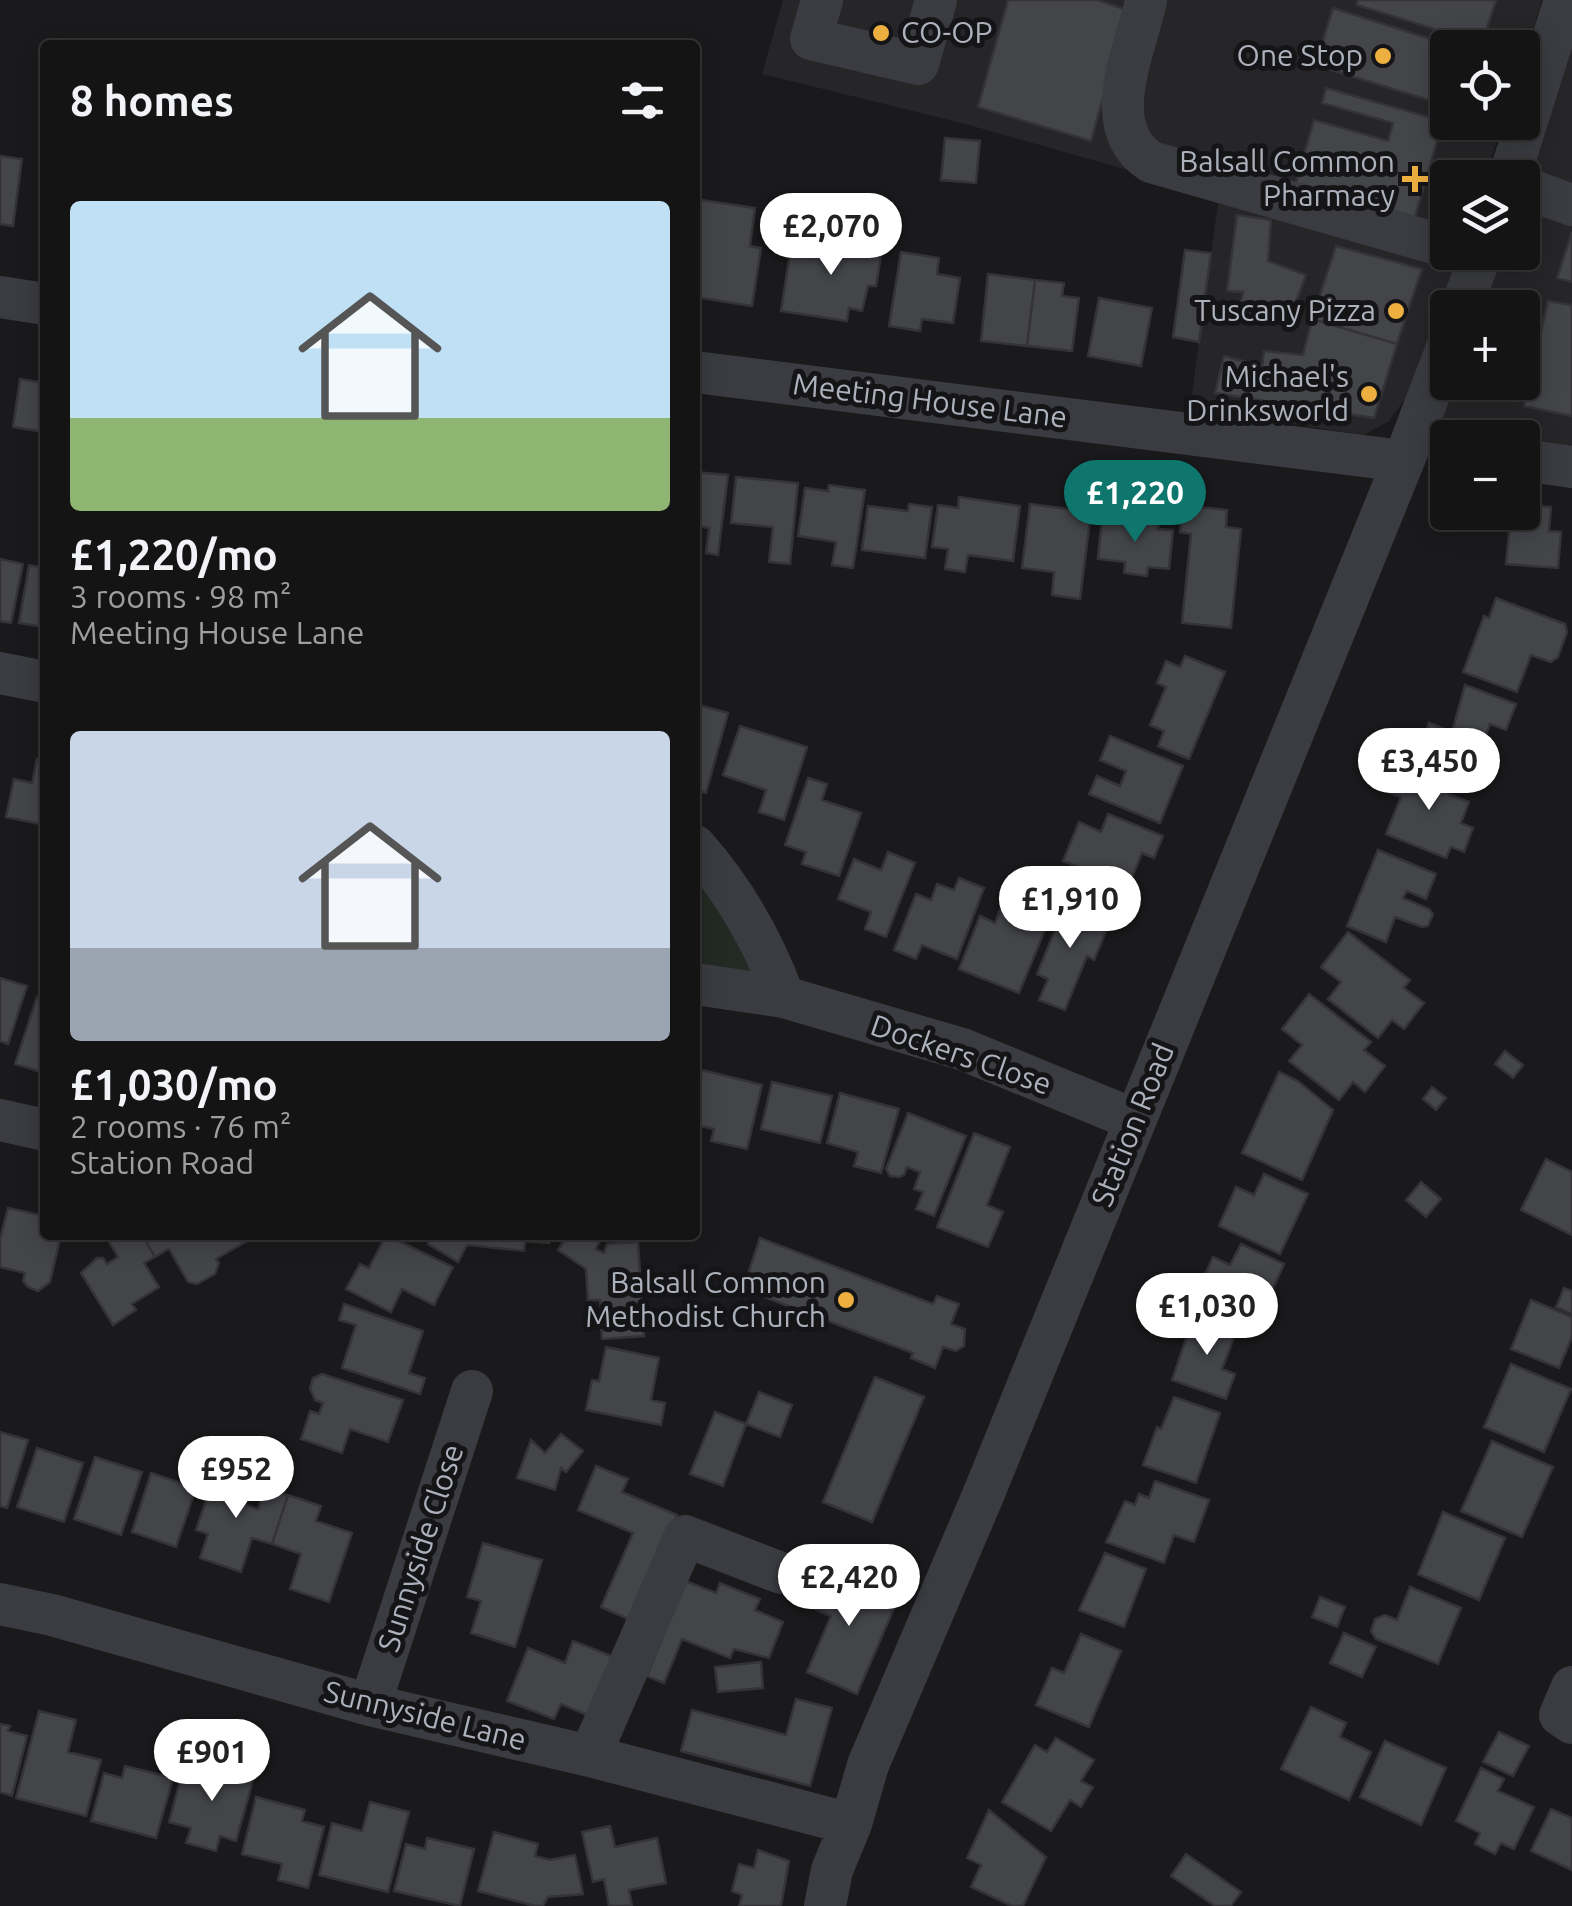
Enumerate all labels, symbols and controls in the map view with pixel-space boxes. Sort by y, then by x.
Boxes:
place label: CO-OP [901,15,992,49]
marker: CO-OP [870,22,892,44]
map controls [1430,30,1540,530]
button: locate [1430,30,1540,140]
place label: One Stop [1237,38,1363,72]
marker: One Stop [1372,45,1394,67]
icon: filters [615,73,670,128]
text: 8 homes [70,77,234,124]
place label: Balsall Common Pharmacy [1179,144,1395,212]
button: layers [1430,160,1540,270]
marker: Balsall Common Pharmacy [1404,168,1426,190]
pin: £2,070 [750,193,912,278]
text: £2,070 [782,207,880,243]
icon: home [280,266,460,446]
button: + [1430,290,1540,400]
place label: Tuscany Pizza [1194,293,1376,327]
marker: Tuscany Pizza [1385,300,1407,322]
place label: Michael's Drinksworld [1186,359,1349,427]
street label: Meeting House Lane [791,366,1069,434]
marker: Michael's Drinksworld [1358,383,1380,405]
button: − [1430,420,1540,530]
pin: £1,220 [1054,460,1216,545]
text: £1,220 [1086,474,1184,510]
text: £1,220/mo [70,531,278,578]
text: 3 rooms · 98 m² [70,578,291,614]
text: Meeting House Lane [70,614,364,650]
pin: £3,450 [1348,728,1510,813]
text: £3,450 [1380,742,1478,778]
icon: home [280,796,460,976]
pin: £1,910 [989,866,1151,951]
text: £1,910 [1021,880,1119,916]
street label: Dockers Close [867,1007,1056,1101]
street label: Station Road [1084,1038,1180,1211]
text: £1,030/mo [70,1061,278,1108]
text: 2 rooms · 76 m² [70,1108,291,1144]
text: Station Road [70,1144,254,1180]
place label: Balsall Common Methodist Church [585,1265,826,1333]
pin: £1,030 [1126,1273,1288,1358]
text: £1,030 [1158,1287,1256,1323]
marker: Balsall Common Methodist Church [835,1289,857,1311]
pin: £952 [177,1436,295,1521]
street label: Sunnyside Close [371,1440,470,1656]
text: £952 [200,1450,272,1486]
pin: £2,420 [768,1544,930,1629]
text: £2,420 [800,1558,898,1594]
street label: Sunnyside Lane [321,1673,530,1757]
pin: £901 [153,1719,271,1804]
text: £901 [176,1733,248,1769]

